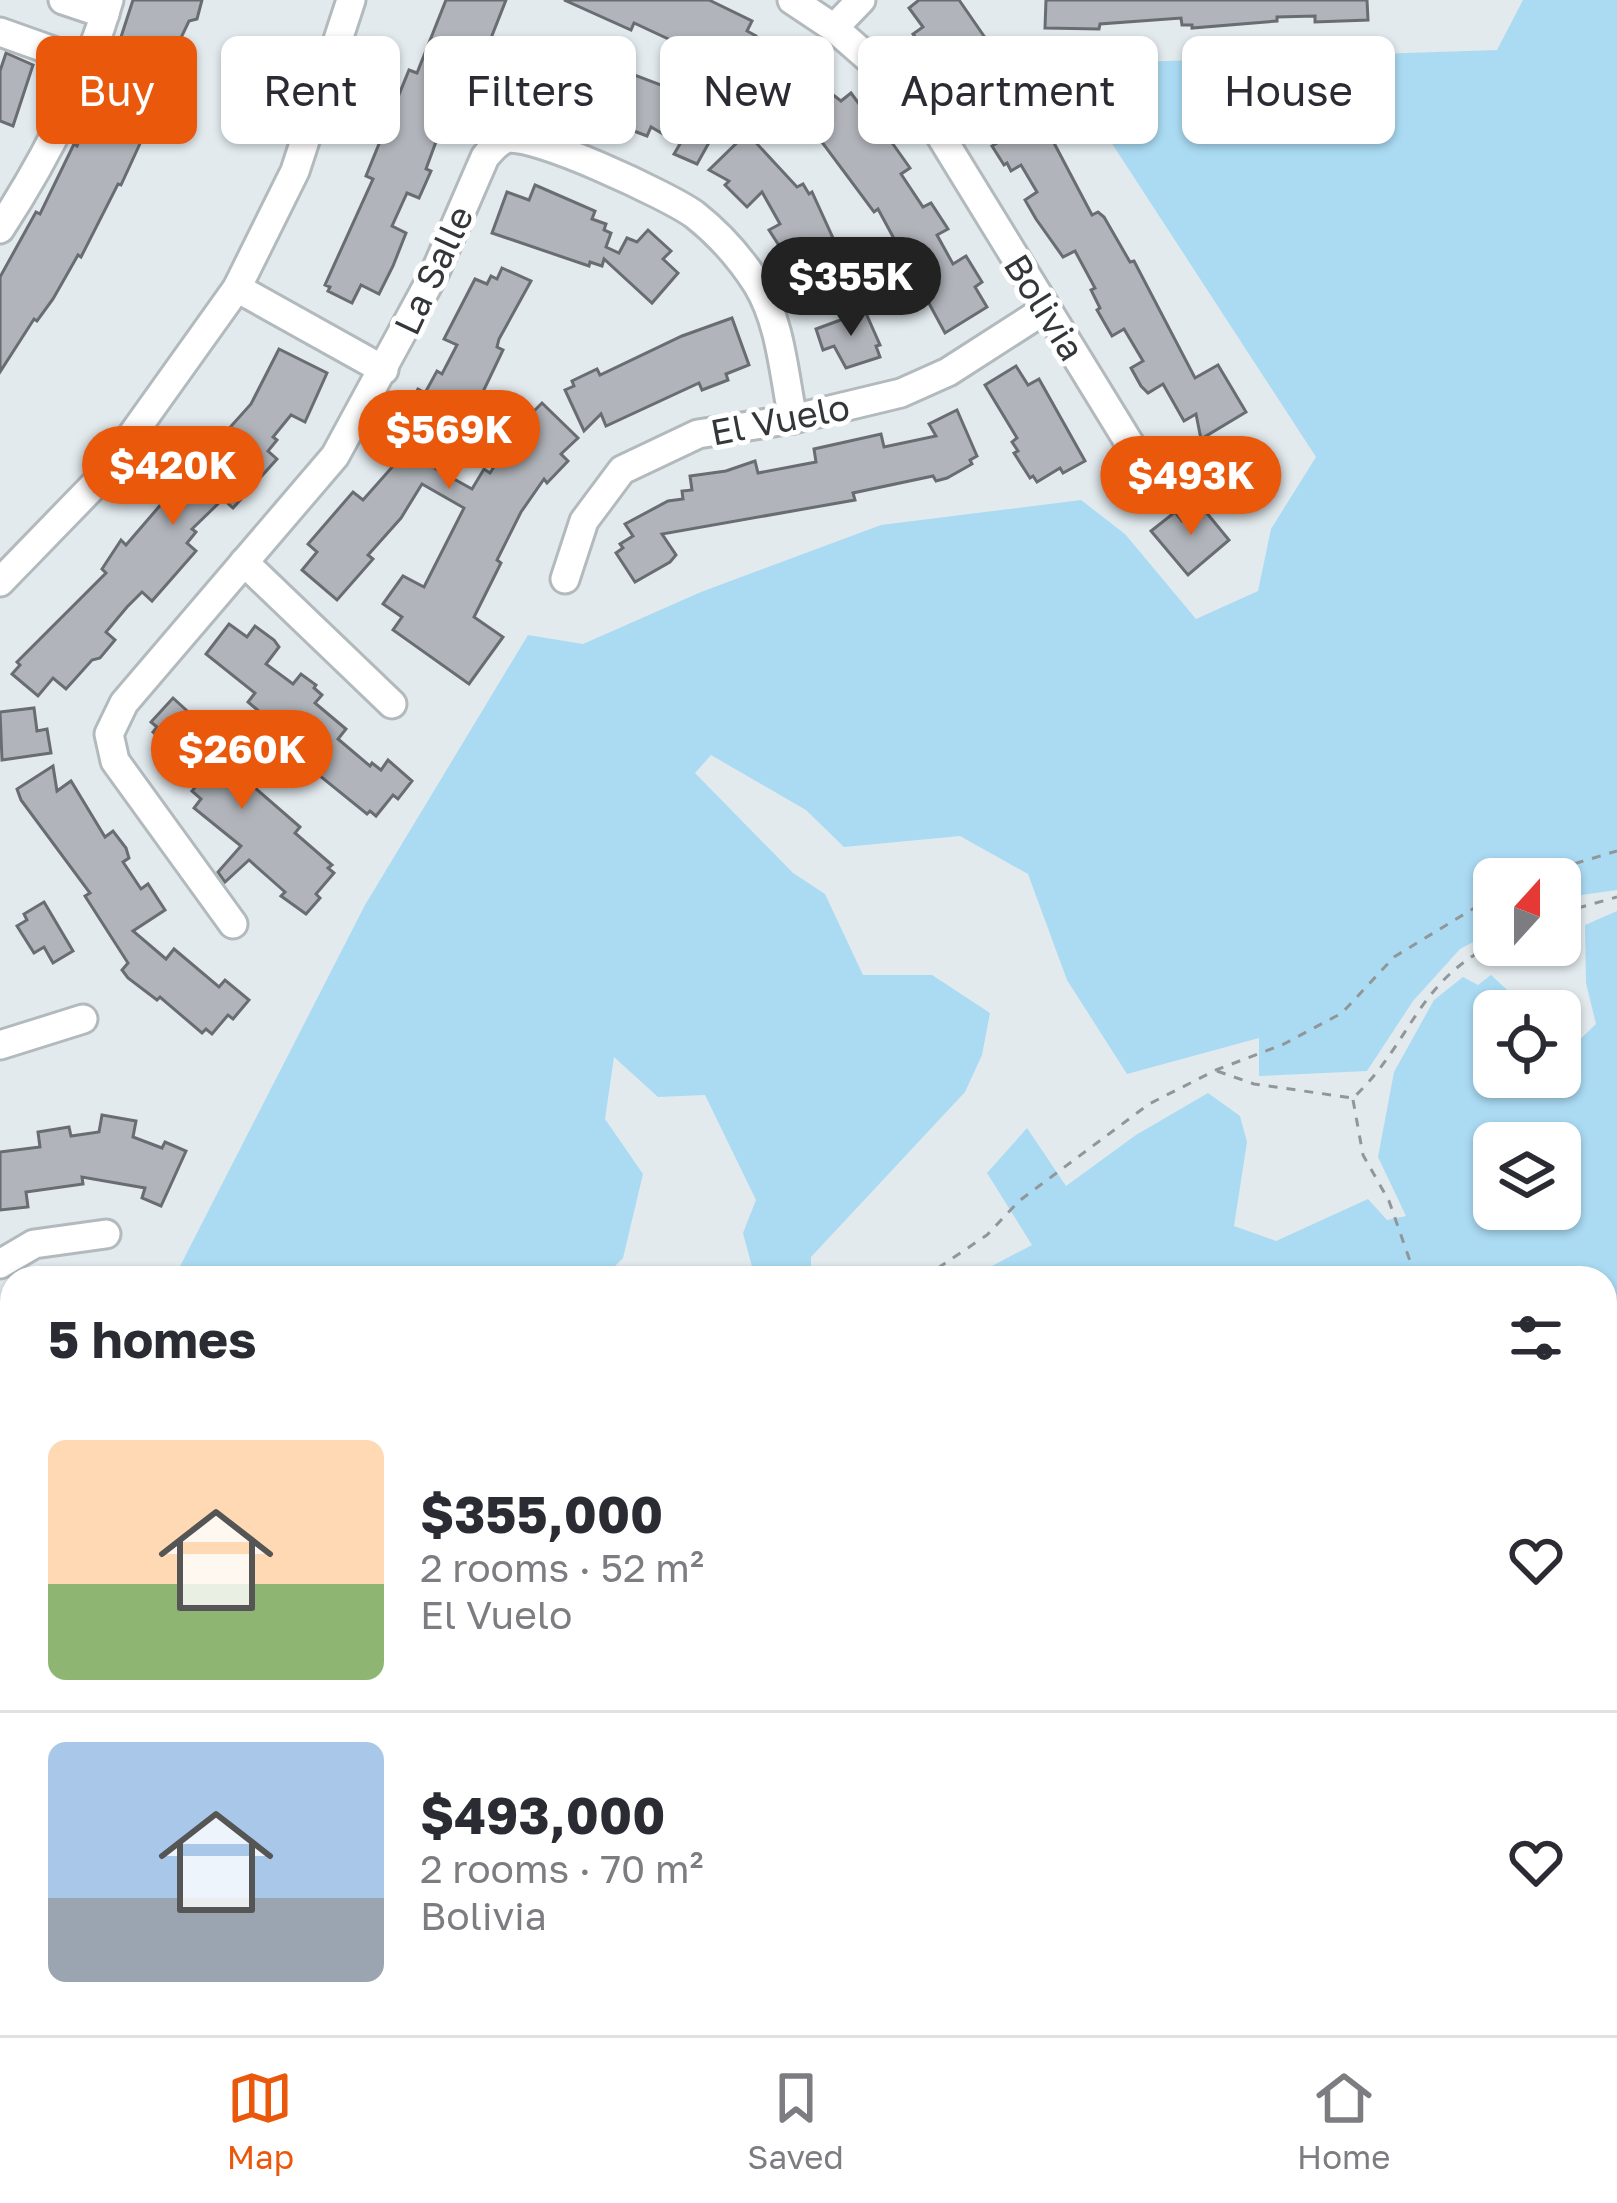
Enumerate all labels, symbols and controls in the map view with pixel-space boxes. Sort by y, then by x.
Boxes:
chip: Buy [36,36,197,144]
chip: Rent [221,36,400,144]
chip: Filters [424,36,636,144]
chip: New [660,36,834,144]
chip: Apartment [858,36,1158,144]
chip: House [1182,36,1395,144]
street label: La Salle [385,199,481,341]
pin: $355K [767,237,935,339]
street label: Bolivia [996,246,1094,368]
text: $355K [788,252,914,299]
street label: El Vuelo [707,384,853,454]
pin: $569K [365,390,533,492]
text: $569K [385,405,513,452]
pin: $420K [89,426,257,528]
pin: $493K [1107,436,1275,538]
text: $420K [109,441,237,488]
text: $493K [1127,451,1255,498]
pin: $260K [158,710,326,812]
text: $260K [178,725,306,772]
north arrow [1473,858,1581,966]
map controls [1473,858,1581,1230]
button: locate [1473,990,1581,1098]
button: layers [1473,1122,1581,1230]
icon: filters [1503,1305,1569,1371]
text: 5 homes [48,1308,257,1369]
text: $355,000 [420,1483,663,1544]
icon: home [144,1488,288,1632]
icon: heart [1503,1527,1569,1593]
text: 2 rooms · 52 m² [420,1544,704,1591]
text: El Vuelo [420,1591,572,1638]
text: $493,000 [420,1784,665,1845]
icon: home [144,1790,288,1934]
icon: heart [1503,1829,1569,1895]
text: 2 rooms · 70 m² [420,1845,704,1892]
text: Bolivia [420,1892,547,1939]
tab: Map [227,2065,294,2176]
tab: Saved [747,2065,844,2176]
tab: Home [1297,2065,1390,2176]

